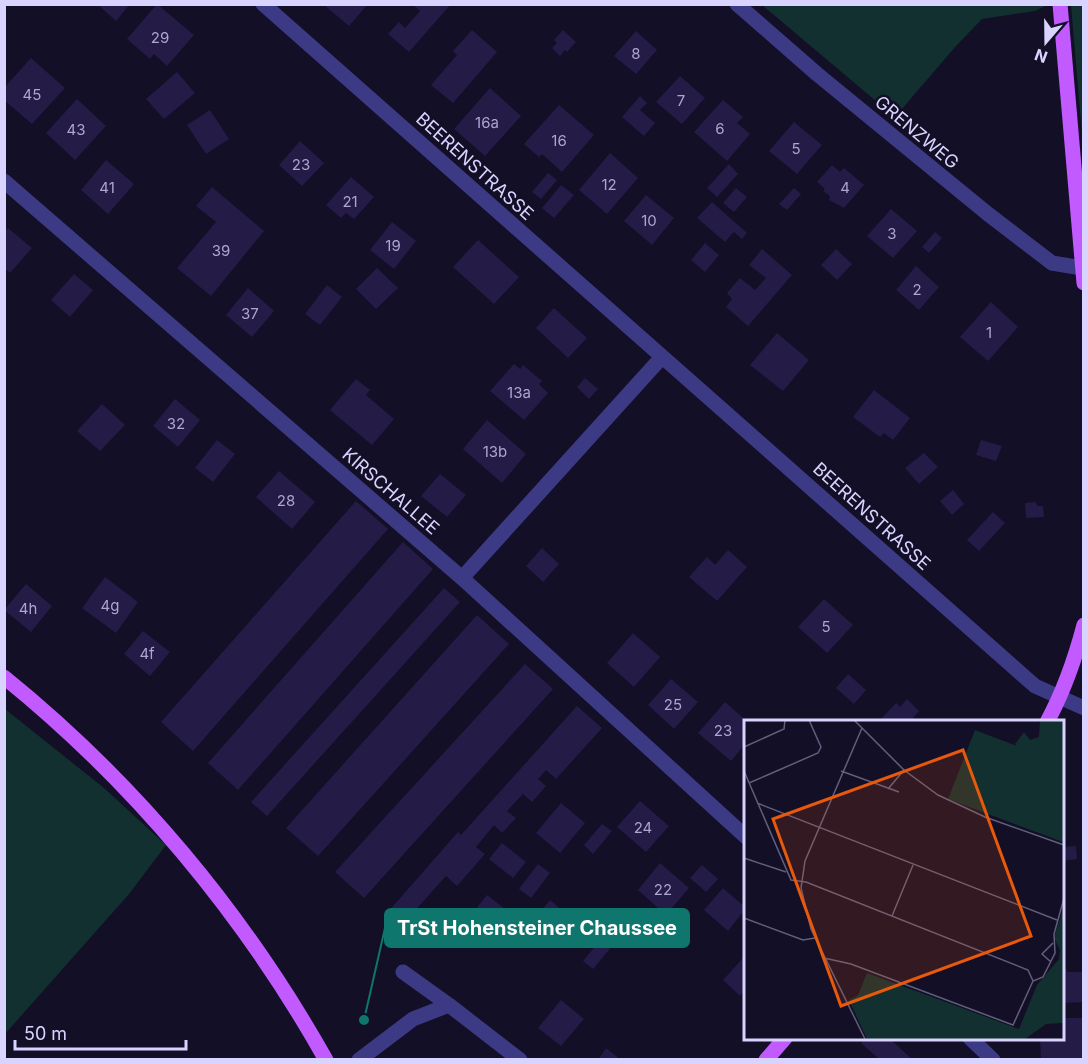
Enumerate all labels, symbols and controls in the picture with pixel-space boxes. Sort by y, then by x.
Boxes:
north arrow [1016,12,1076,72]
house number: 29 [151,28,169,47]
house number: 8 [631,44,641,63]
text: N [1032,45,1050,68]
house number: 45 [23,85,41,104]
house number: 7 [677,91,685,110]
street label: GRENZWEG [871,91,963,173]
street label: BEERENSTRASSE [412,108,538,224]
house number: 16a [475,113,499,132]
house number: 6 [715,119,725,138]
house number: 43 [67,120,85,139]
house number: 16 [551,131,567,150]
house number: 5 [791,139,801,158]
house number: 23 [292,155,310,174]
house number: 12 [601,175,617,194]
house number: 41 [99,178,115,197]
house number: 4 [840,178,850,197]
house number: 21 [342,192,358,211]
house number: 10 [641,211,657,230]
house number: 3 [887,224,897,243]
house number: 19 [385,236,401,255]
house number: 39 [212,241,230,260]
house number: 2 [912,280,922,299]
house number: 37 [241,304,259,323]
house number: 1 [986,323,992,342]
house number: 13a [507,383,531,402]
house number: 32 [167,414,185,433]
house number: 13b [483,442,507,461]
street label: KIRSCHALLEE [338,443,444,539]
street label: BEERENSTRASSE [809,458,935,574]
house number: 28 [277,491,295,510]
house number: 4g [101,596,119,615]
house number: 4h [19,599,37,618]
house number: 5 [821,617,831,636]
house number: 4f [139,644,155,663]
house number: 25 [664,695,682,714]
inset map [744,720,1064,1040]
house number: 23 [714,721,732,740]
house number: 24 [634,818,652,837]
house number: 22 [654,880,672,899]
callout: TrSt Hohensteiner Chaussee [385,909,689,947]
text: TrSt Hohensteiner Chaussee [397,916,677,940]
scale bar [15,1013,186,1051]
text: 50 m [24,1023,67,1044]

